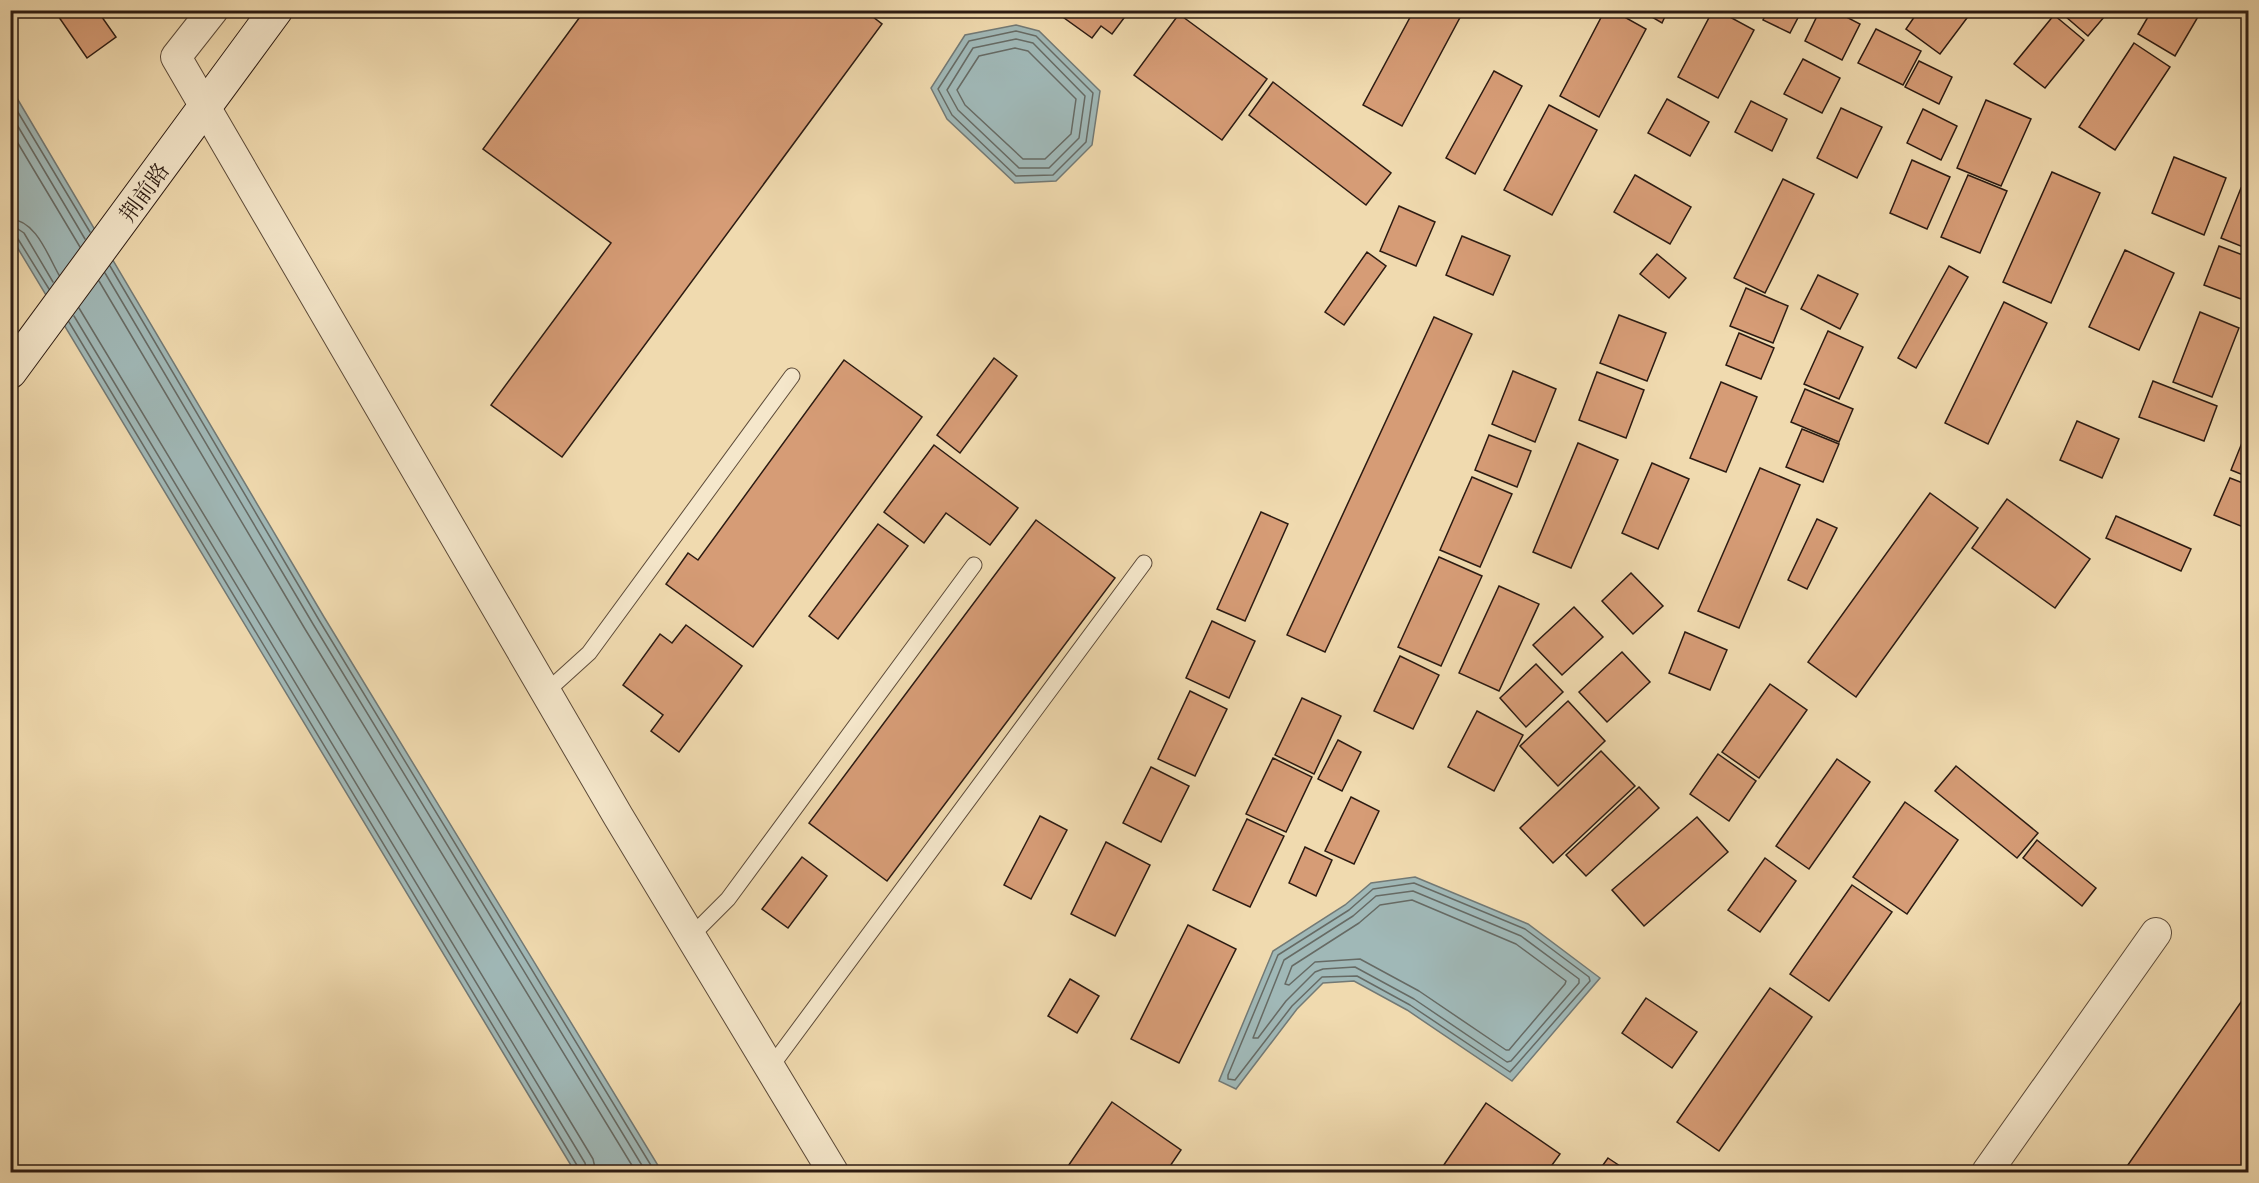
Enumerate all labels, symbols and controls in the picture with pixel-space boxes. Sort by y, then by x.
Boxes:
street label: 荆前路 [112,156,176,228]

